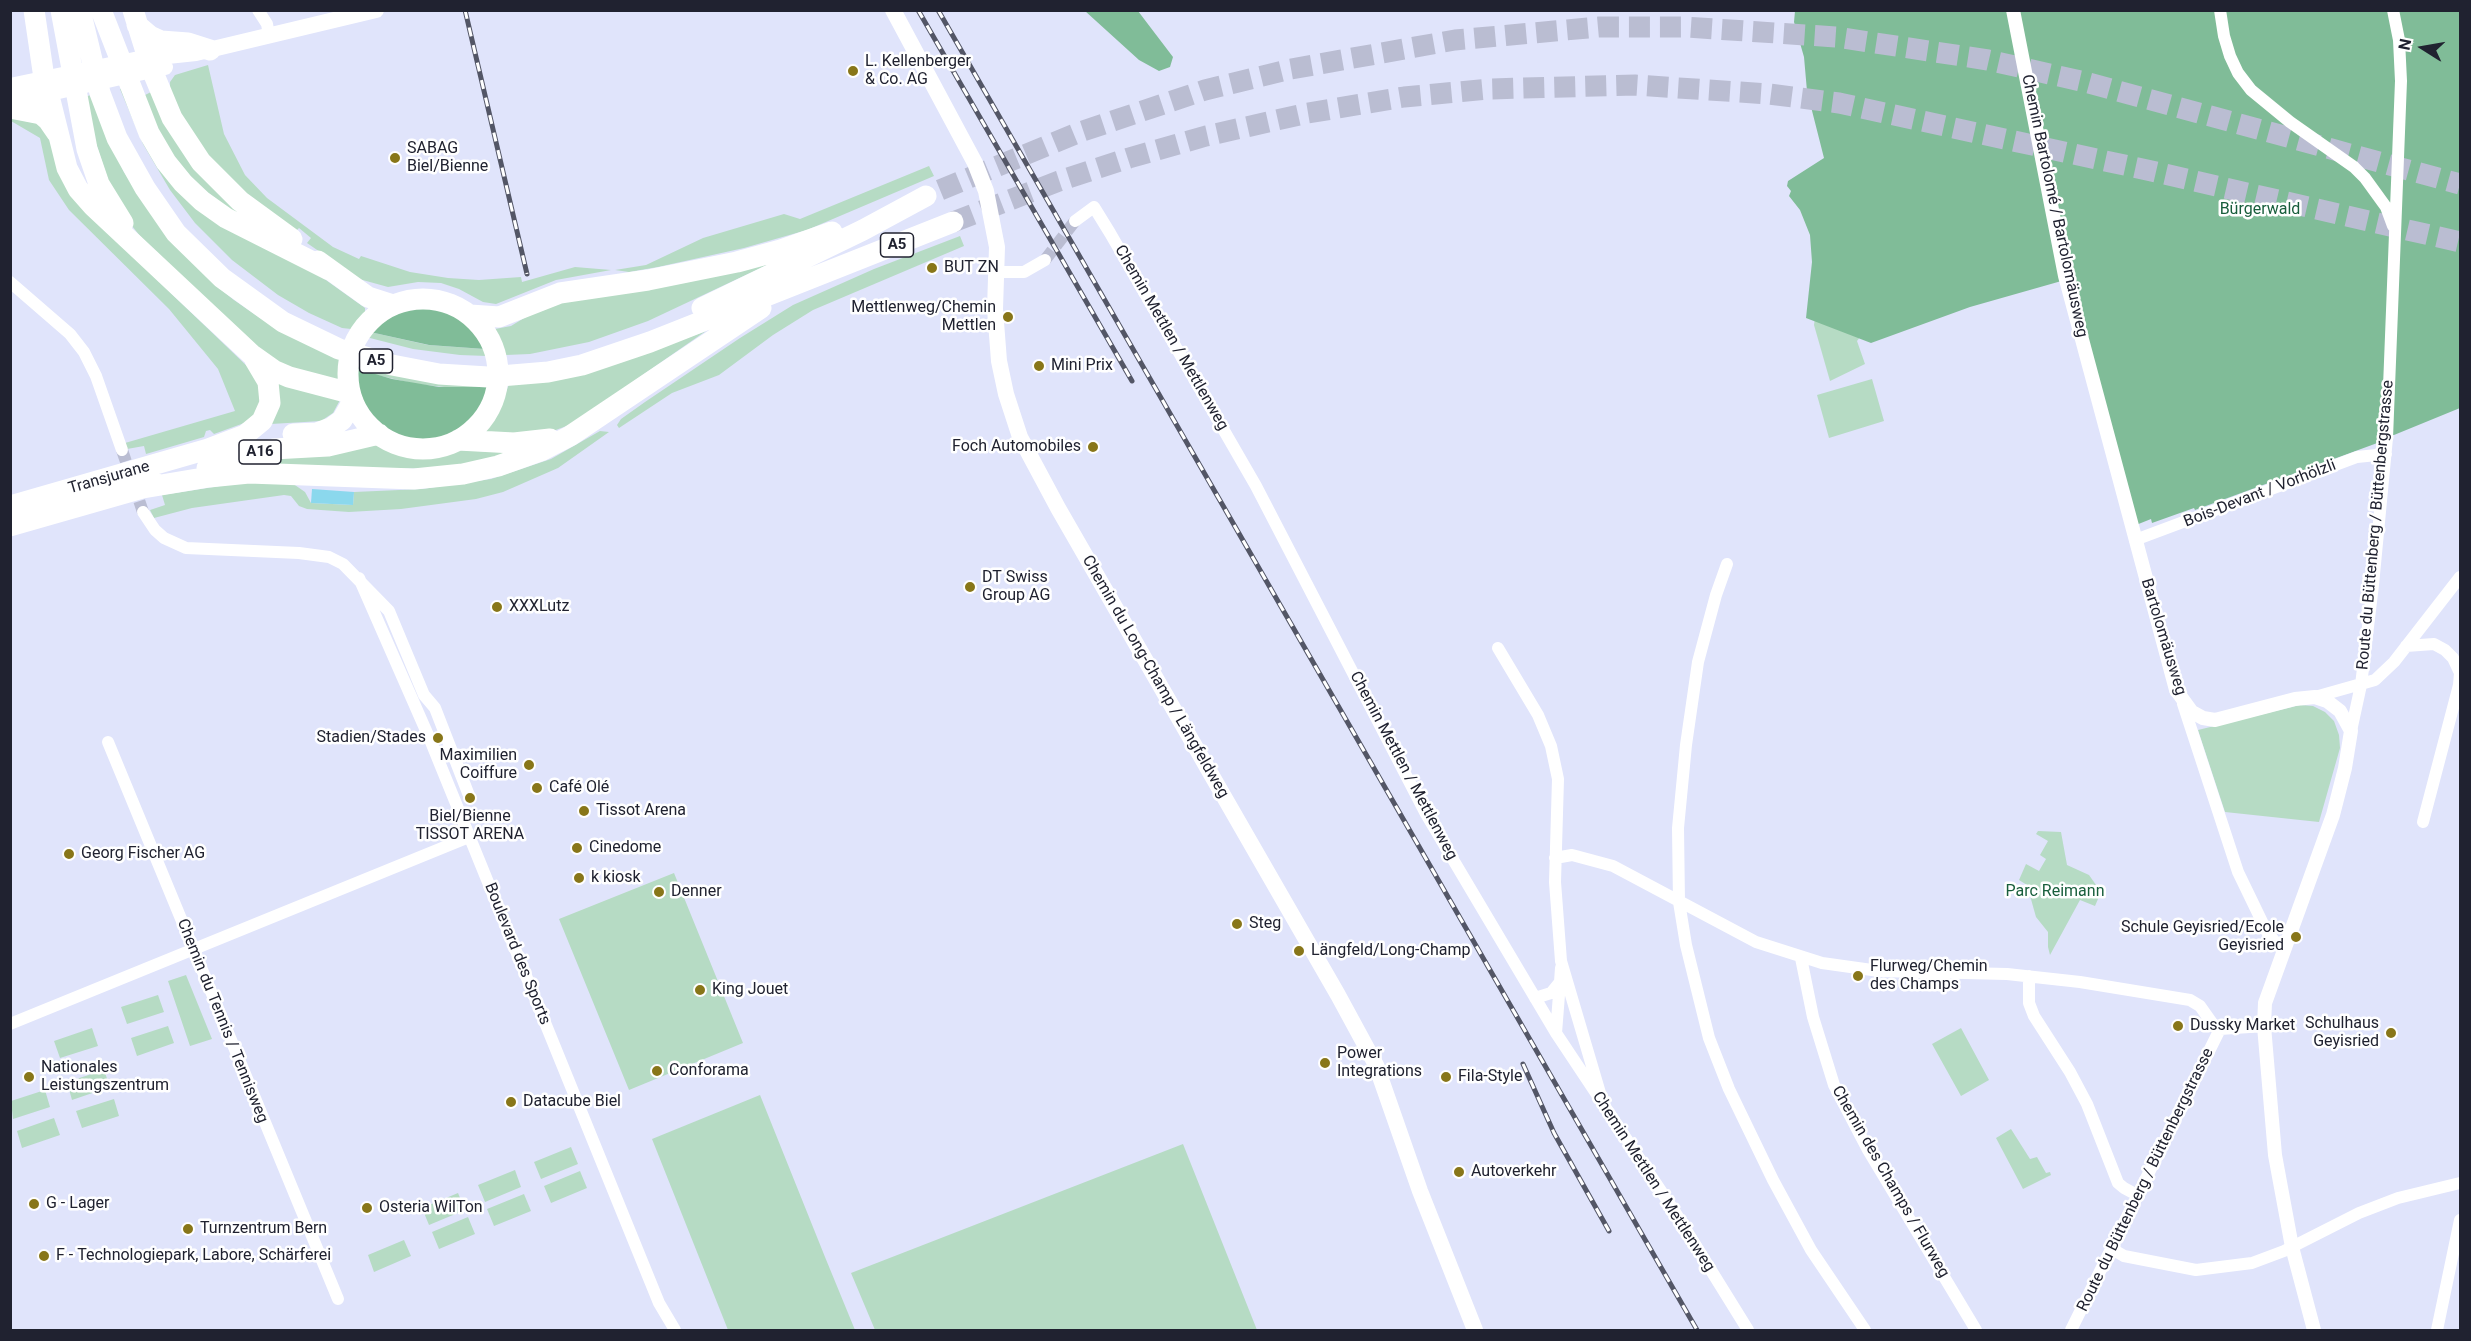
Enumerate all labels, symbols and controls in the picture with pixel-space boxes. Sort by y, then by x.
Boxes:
north arrow [2393,18,2453,78]
text: N [2394,37,2415,52]
place label: L. Kellenberger & Co. AG [865,52,971,90]
marker: L. Kellenberger & Co. AG [846,64,860,78]
street label: Chemin Bartolomé / Bartolomäusweg [2017,73,2091,339]
place label: SABAG Biel/Bienne [407,139,488,177]
marker: SABAG Biel/Bienne [388,151,402,165]
park label: Bürgerwald [2220,200,2300,220]
road number: A5 [880,233,914,257]
street label: Chemin Mettlen / Mettlenweg [1110,242,1232,434]
place label: BUT ZN [944,258,999,278]
marker: BUT ZN [925,261,939,275]
place label: Mettlenweg/Chemin Mettlen [851,298,996,336]
marker: Mettlenweg/Chemin Mettlen [1001,310,1015,324]
road number: A5 [360,349,392,373]
place label: Mini Prix [1051,356,1113,376]
marker: Mini Prix [1032,359,1046,373]
street label: Route du Büttenberg / Büttenbergstrasse [2354,379,2398,671]
place label: Foch Automobiles [952,437,1081,457]
road number: A16 [239,440,281,464]
marker: Foch Automobiles [1086,440,1100,454]
street label: Bois-Devant / Vorhölzli [2181,456,2339,532]
street label: Transjurane [66,457,152,499]
street label: Chemin du Long-Champ / Längfeldweg [1077,552,1233,802]
place label: DT Swiss Group AG [982,568,1050,606]
street label: Bartolomäusweg [2136,576,2190,698]
marker: DT Swiss Group AG [963,580,977,594]
place label: XXXLutz [509,597,569,617]
marker: XXXLutz [490,600,504,614]
street label: Chemin Mettlen / Mettlenweg [1345,668,1461,864]
place label: Stadien/Stades [317,728,426,748]
marker: Stadien/Stades [431,731,445,745]
place label: Maximilien Coiffure [439,746,517,784]
marker: Maximilien Coiffure [522,758,536,772]
place label: Café Olé [549,778,609,798]
marker: Café Olé [530,781,544,795]
marker: Biel/Bienne TISSOT ARENA [463,791,477,805]
place label: Tissot Arena [596,801,686,821]
marker: Tissot Arena [577,804,591,818]
place label: Biel/Bienne TISSOT ARENA [416,807,524,845]
place label: Cinedome [589,838,661,858]
marker: Cinedome [570,841,584,855]
place label: Georg Fischer AG [81,844,205,864]
marker: Georg Fischer AG [62,847,76,861]
place label: k kiosk [591,868,641,888]
marker: k kiosk [572,871,586,885]
street label: Boulevard des Sports [480,880,554,1028]
place label: Denner [671,882,722,902]
park label: Parc Reimann [2006,882,2104,902]
marker: Denner [652,885,666,899]
place label: Steg [1249,914,1281,934]
street label: Chemin du Tennis / Tennisweg [172,916,272,1126]
marker: Steg [1230,917,1244,931]
place label: Schule Geyisried/Ecole Geyisried [2121,918,2284,956]
marker: Schule Geyisried/Ecole Geyisried [2289,930,2303,944]
place label: Längfeld/Long-Champ [1311,941,1470,961]
marker: Längfeld/Long-Champ [1292,944,1306,958]
place label: Flurweg/Chemin des Champs [1870,957,1988,995]
marker: Flurweg/Chemin des Champs [1851,969,1865,983]
place label: King Jouet [712,980,788,1000]
marker: King Jouet [693,983,707,997]
place label: Schulhaus Geyisried [2305,1014,2379,1052]
place label: Dussky Market [2190,1016,2295,1036]
marker: Dussky Market [2171,1019,2185,1033]
marker: Schulhaus Geyisried [2384,1026,2398,1040]
place label: Power Integrations [1337,1044,1422,1082]
street label: Route du Büttenberg / Büttenbergstrasse [2074,1045,2218,1315]
marker: Power Integrations [1318,1056,1332,1070]
place label: Nationales Leistungszentrum [41,1058,169,1096]
place label: Conforama [669,1061,749,1081]
marker: Conforama [650,1064,664,1078]
place label: Fila-Style [1458,1067,1522,1087]
marker: Nationales Leistungszentrum [22,1070,36,1084]
marker: Fila-Style [1439,1070,1453,1084]
street label: Chemin des Champs / Flurweg [1827,1083,1953,1281]
street label: Chemin Mettlen / Mettlenweg [1588,1088,1718,1276]
place label: Datacube Biel [523,1092,621,1112]
marker: Datacube Biel [504,1095,518,1109]
place label: Autoverkehr [1471,1162,1556,1182]
marker: Autoverkehr [1452,1165,1466,1179]
place label: G - Lager [46,1194,109,1214]
marker: G - Lager [27,1197,41,1211]
place label: Osteria WilTon [379,1198,483,1218]
marker: Osteria WilTon [360,1201,374,1215]
place label: Turnzentrum Bern [200,1219,327,1239]
marker: Turnzentrum Bern [181,1222,195,1236]
place label: F - Technologiepark, Labore, Schärferei [56,1246,331,1266]
marker: F - Technologiepark, Labore, Schärferei [37,1249,51,1263]

